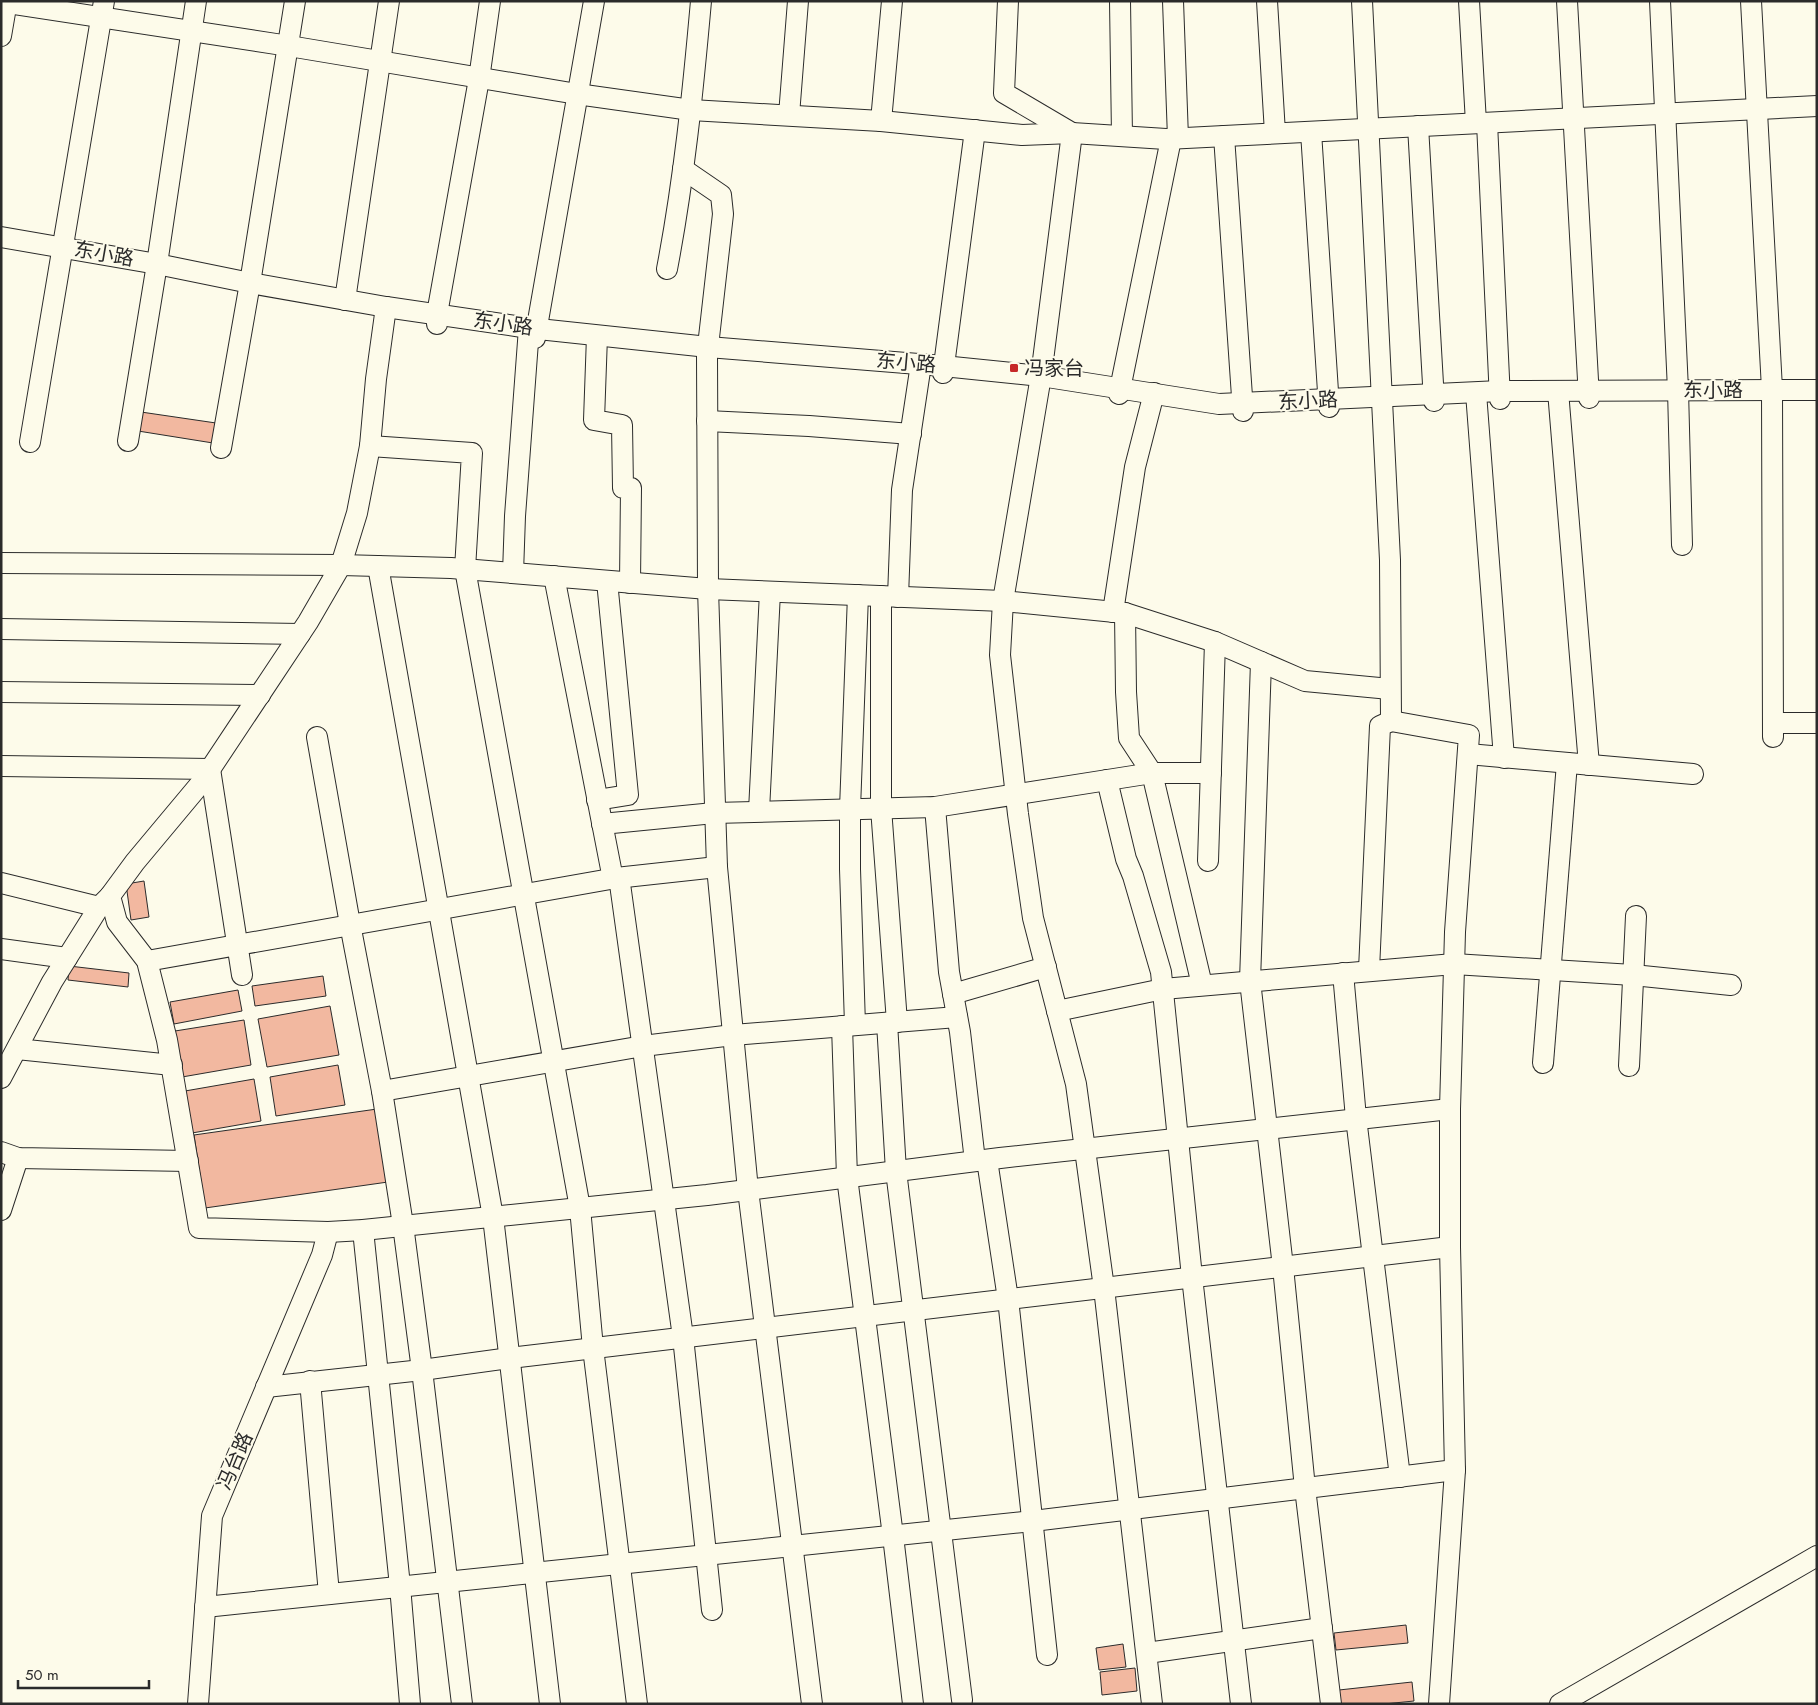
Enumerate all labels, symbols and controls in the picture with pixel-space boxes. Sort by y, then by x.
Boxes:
street label: 东小路 [72,235,136,273]
street label: 东小路 [471,305,535,343]
street label: 东小路 [875,346,937,380]
place label: 冯家台 [1024,354,1084,383]
marker: 冯家台 [1008,362,1020,374]
street label: 东小路 [1683,376,1743,405]
street label: 东小路 [1277,385,1339,417]
street label: 冯台路 [210,1428,260,1494]
scale bar [18,1658,149,1690]
text: 50 m [25,1664,59,1686]

